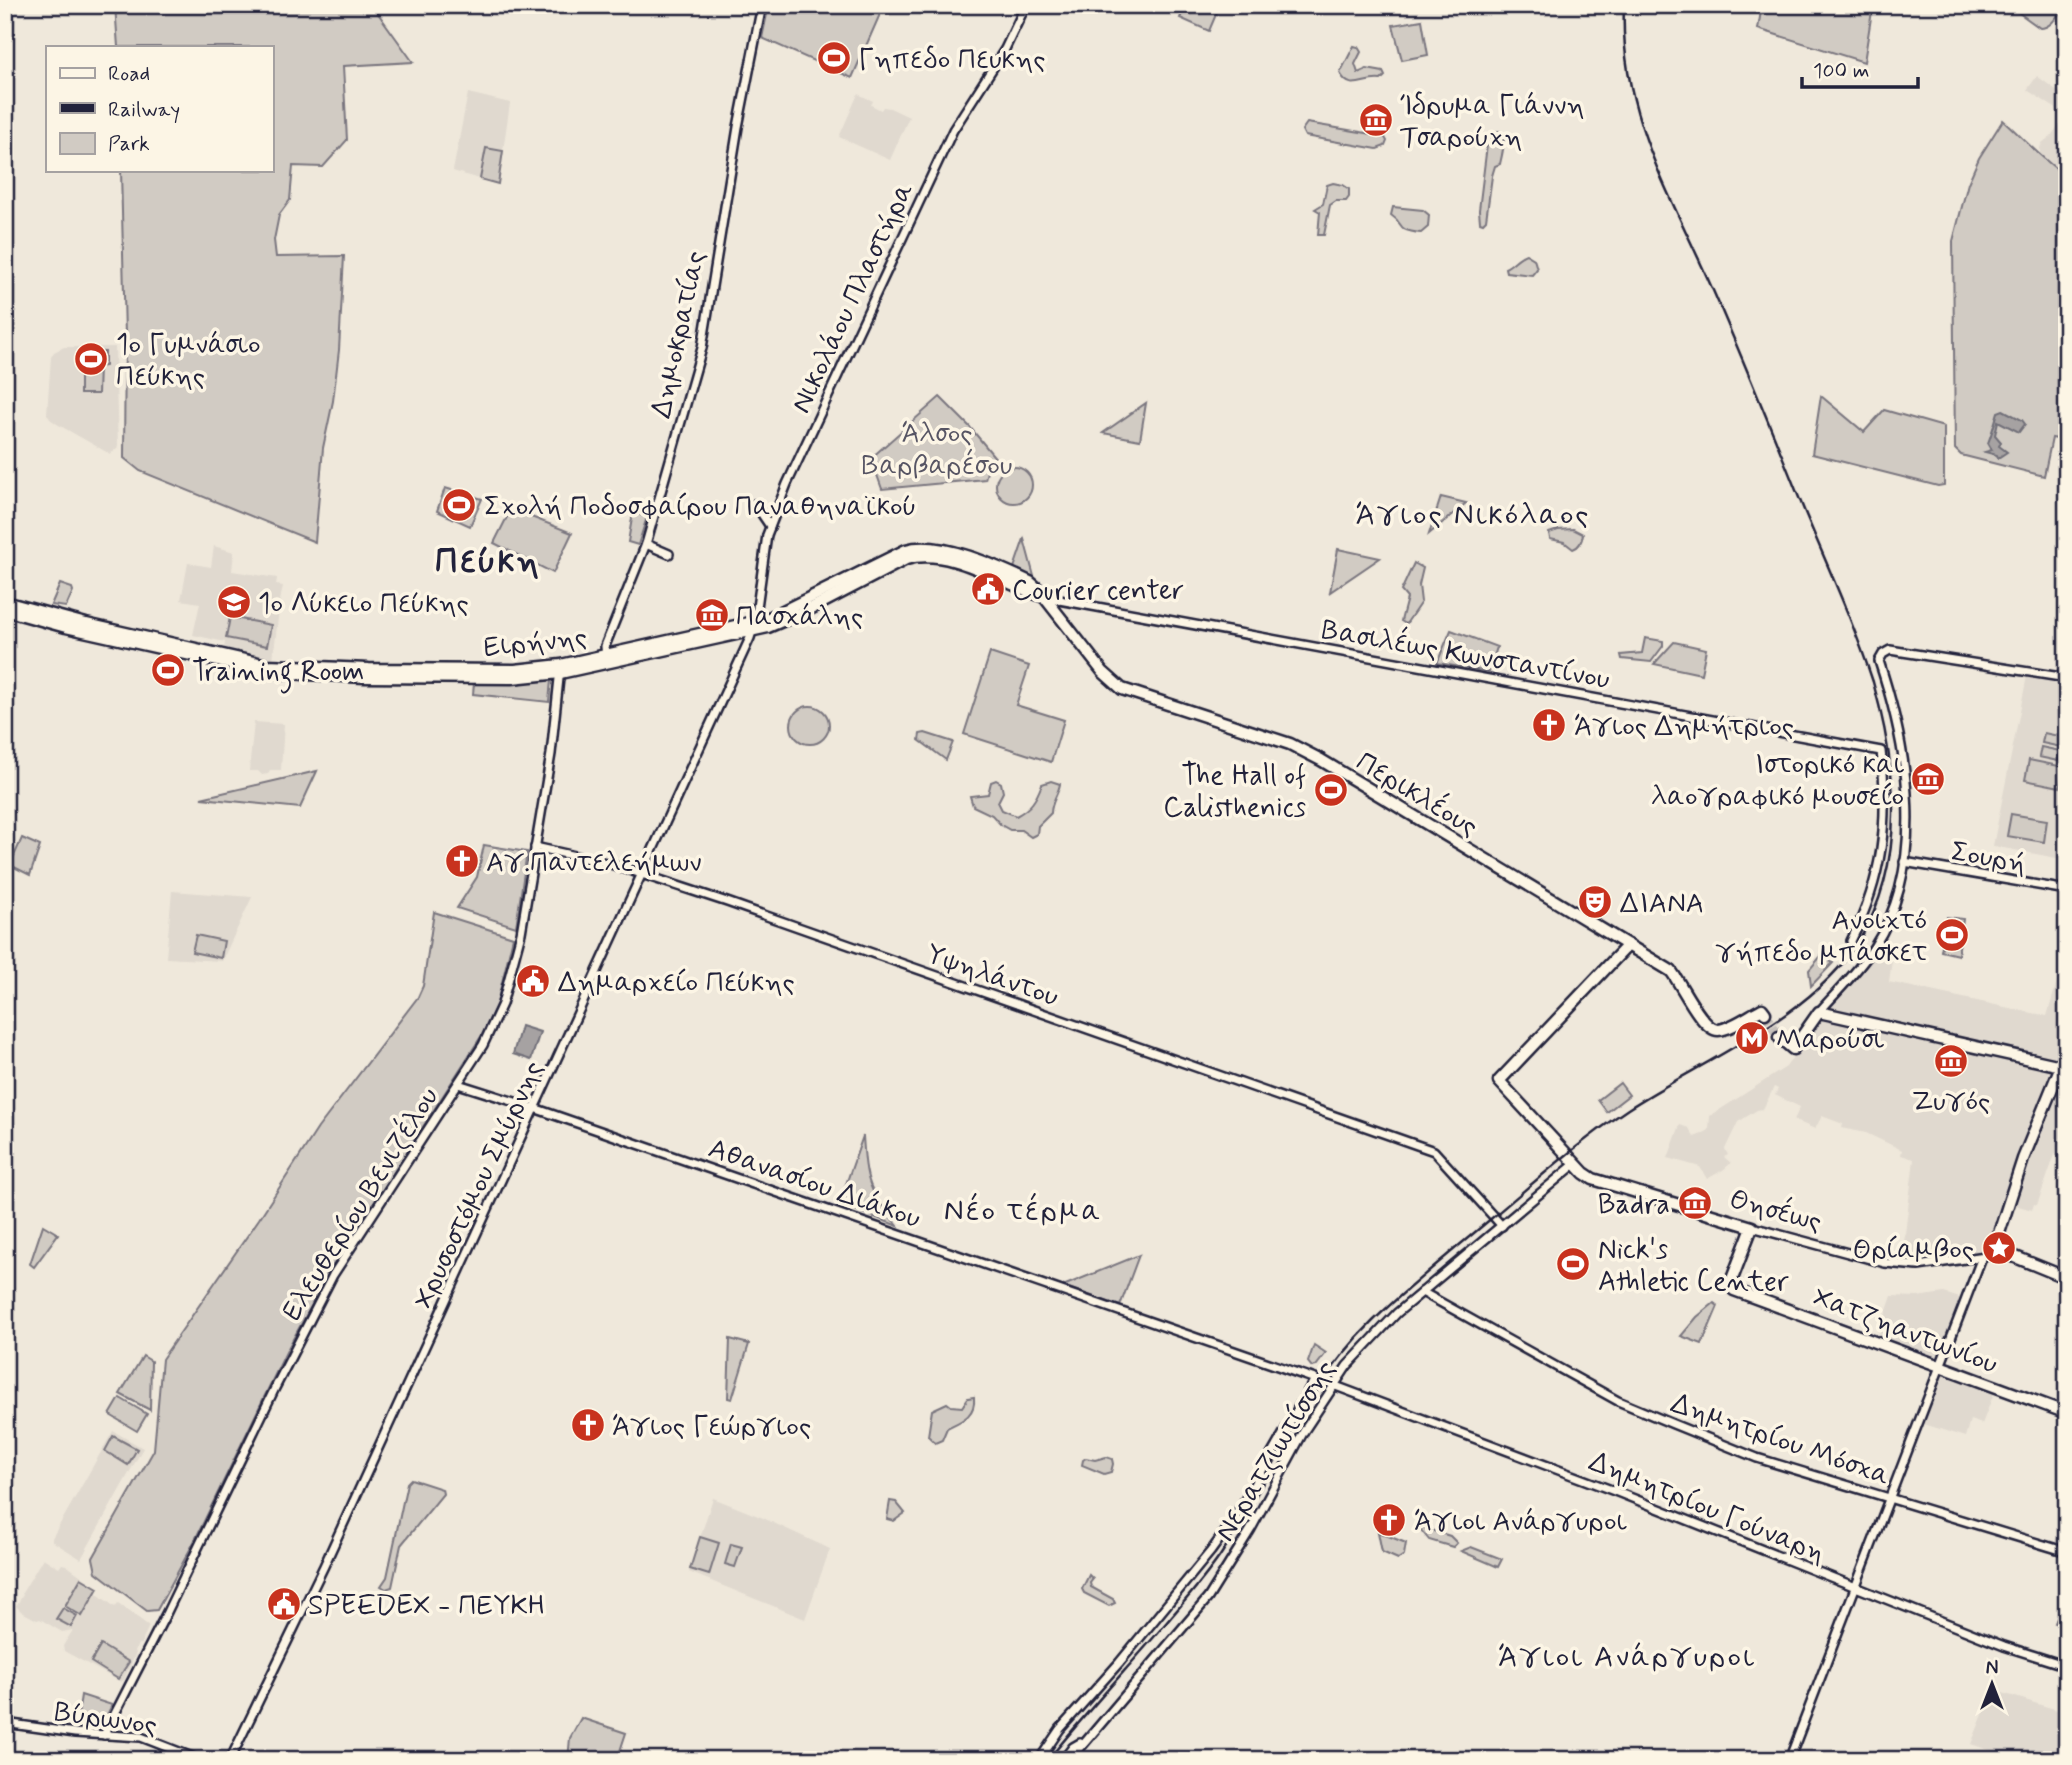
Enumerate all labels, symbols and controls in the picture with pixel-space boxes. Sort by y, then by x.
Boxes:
sports icon: Γηπεδο Πευκης [815,39,853,77]
place label: Γηπεδο Πευκης [858,42,1046,79]
legend [46,46,273,172]
scale bar [1802,46,1918,90]
text: 100 m [1813,57,1869,85]
text: Road [108,60,150,88]
place label: Ίδρυμα Γιάννη Τσαρούχη [1400,88,1585,157]
text: Railway [108,96,180,124]
museum icon: Ίδρυμα Γιάννη Τσαρούχη [1357,101,1395,139]
text: Park [108,130,150,158]
street label: Νικολάου Πλαστήρα [784,177,923,419]
street label: Δημοκρατίας [644,247,715,422]
place label: 1ο Γυμνάσιο Πεύκης [116,327,260,396]
sports icon: 1ο Γυμνάσιο Πεύκης [72,340,110,378]
park label: Άλσος Βαρβαρέσου [862,416,1012,485]
sports icon: Σχολή Ποδοσφαίρου Παναθηναϊκού [440,486,478,524]
place label: Σχολή Ποδοσφαίρου Παναθηναϊκού [484,489,917,526]
district label: Άγιος Νικόλαος [1356,496,1590,535]
district label: Πεύκη [435,539,541,585]
public building icon: Courier center [969,570,1007,608]
place label: Courier center [1012,573,1184,610]
school or university icon: 1ο Λύκειο Πεύκης [215,583,253,621]
place label: 1ο Λύκειο Πεύκης [258,586,469,623]
museum icon: Πασχάλης [693,596,731,634]
place label: Πασχάλης [736,599,863,636]
street label: Βασιλέως Κωνσταντίνου [1319,612,1612,699]
street label: Ειρήνης [482,620,589,667]
sports icon: Training Room [149,651,187,689]
place label: Training Room [192,654,364,694]
church icon: Άγιος Δημήτριος [1530,706,1568,744]
place label: Άγιος Δημήτριος [1574,709,1794,746]
street label: Περικλέους [1349,744,1485,846]
place label: Ιστορικό και λαογραφικό μουσείο [1652,747,1905,816]
place label: The Hall of Calisthenics [1163,758,1306,827]
museum icon: Ιστορικό και λαογραφικό μουσείο [1909,760,1947,798]
sports icon: The Hall of Calisthenics [1312,771,1350,809]
street label: Σουρή [1948,834,2029,883]
church icon: Αγ.Παντελεήμων [443,842,481,880]
place label: Αγ.Παντελεήμων [486,845,702,882]
theatre icon: ΔΙΑΝΑ [1576,883,1614,921]
place label: ΔΙΑΝΑ [1620,886,1704,923]
place label: Ανοιχτό γήπεδο μπάσκετ [1716,903,1927,972]
sports icon: Ανοιχτό γήπεδο μπάσκετ [1933,916,1971,954]
street label: Υψηλάντου [921,936,1063,1016]
public building icon: Δημαρχείο Πεύκης [514,962,552,1000]
place label: Δημαρχείο Πεύκης [558,965,795,1002]
metro station icon: Μαρούσι [1733,1019,1771,1057]
place label: Μαρούσι [1776,1022,1885,1059]
museum icon: Ζυγός [1932,1042,1970,1080]
street label: Χρυσοστόμου Σμύρνης [406,1055,553,1315]
street label: Ελευθερίου Βενιζέλου [274,1081,448,1328]
place label: Ζυγός [1912,1084,1990,1121]
street label: Αθανασίου Διάκου [703,1131,925,1238]
street label: Θησέως [1725,1181,1825,1241]
museum icon: Badra [1676,1184,1714,1222]
place label: Badra [1598,1187,1670,1224]
district label: Νέο τέρμα [944,1192,1102,1231]
place icon: Θρίαμβος [1980,1229,2018,1267]
place label: Nick's Athletic Center [1598,1232,1789,1301]
place label: Θρίαμβος [1853,1232,1974,1269]
sports icon: Nick's Athletic Center [1554,1245,1592,1283]
street label: Χατζηαντωνίου [1808,1279,2003,1384]
street label: Νερατζιωτίσσης [1207,1354,1345,1549]
street label: Δημητρίου Μόσχα [1666,1386,1895,1495]
church icon: Άγιος Γεώργιος [569,1406,607,1444]
place label: Άγιος Γεώργιος [612,1409,811,1446]
street label: Δημητρίου Γούναρη [1583,1444,1831,1573]
church icon: Άγιοι Ανάργυροι [1370,1501,1408,1539]
place label: Άγιοι Ανάργυροι [1414,1504,1627,1541]
public building icon: SPEEDEX - ΠΕΥΚΗ [265,1585,303,1623]
place label: SPEEDEX - ΠΕΥΚΗ [308,1588,546,1625]
district label: Άγιοι Ανάργυροι [1498,1638,1756,1677]
north arrow [1956,1650,2026,1720]
text: N [1986,1656,1998,1681]
street label: Βύρωνος [52,1694,159,1745]

